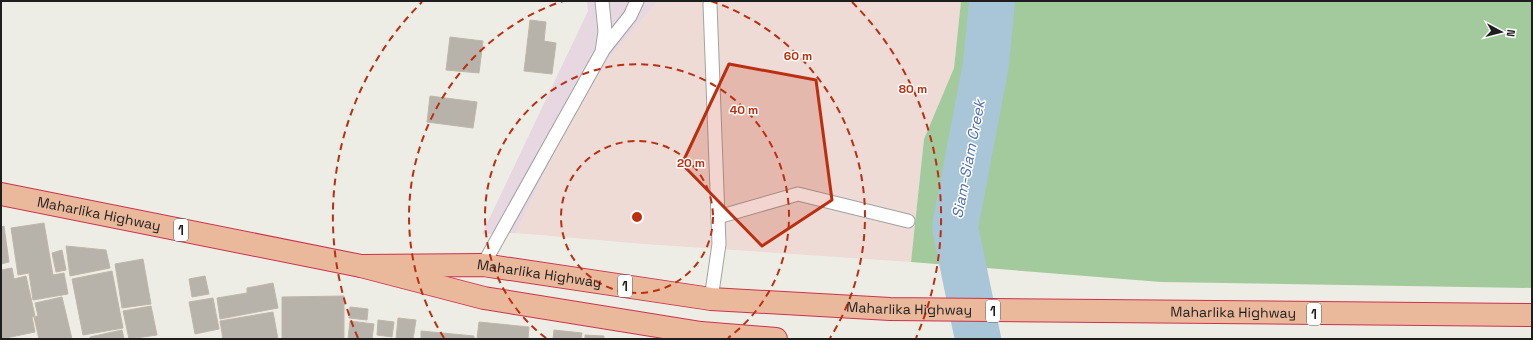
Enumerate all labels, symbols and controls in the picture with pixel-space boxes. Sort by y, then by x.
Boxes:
north arrow [1481,12,1521,52]
text: N [1504,29,1518,38]
text: 60 m [784,48,812,64]
text: 80 m [899,81,927,97]
water label: Siam-Siam Creek [947,96,989,220]
text: 40 m [730,102,758,118]
text: 20 m [677,155,705,171]
street label: Maharlika Highway [36,192,162,235]
centre of rings [630,210,644,224]
road number: 1 [174,219,188,241]
street label: Maharlika Highway [476,255,603,292]
road number: 1 [618,275,632,297]
street label: Maharlika Highway [846,298,972,319]
road number: 1 [986,300,1000,322]
street label: Maharlika Highway [1170,303,1296,322]
road number: 1 [1307,303,1321,325]

